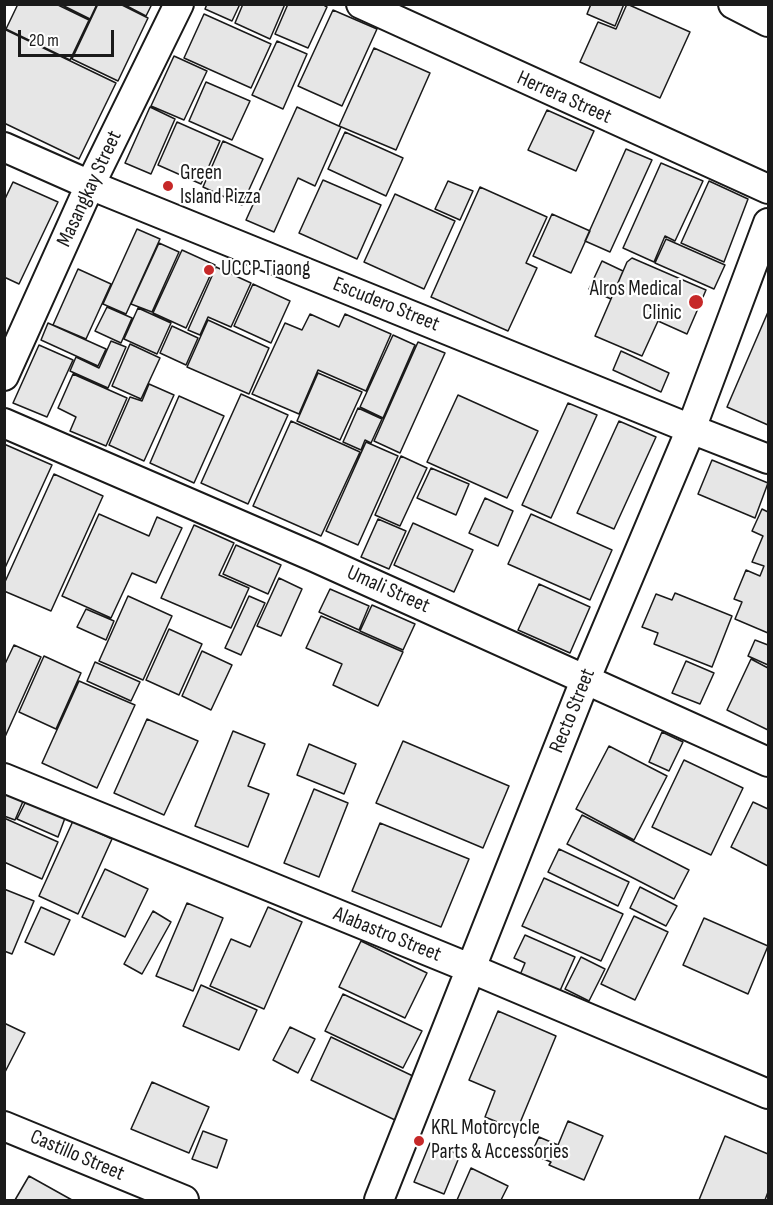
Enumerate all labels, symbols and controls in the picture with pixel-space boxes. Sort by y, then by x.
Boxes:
scale bar [21,18,117,56]
text: 20 m [29,30,59,51]
street label: Herrera Street [513,66,615,130]
street label: Masangkay Street [52,127,128,251]
place label: Green Island Pizza [180,161,261,211]
marker: Green Island Pizza [161,179,175,193]
place label: UCCP Tiaong [221,257,310,283]
marker: UCCP Tiaong [202,263,216,277]
street label: Escudero Street [329,272,443,338]
place label: Alros Medical Clinic [590,277,682,327]
marker: Alros Medical Clinic [687,293,705,311]
street label: Umali Street [343,561,433,619]
street label: Recto Street [545,665,601,757]
street label: Alabastro Street [329,902,445,968]
place label: KRL Motorcycle Parts & Accessories [431,1116,569,1166]
street label: Castillo Street [26,1125,128,1187]
marker: KRL Motorcycle Parts & Accessories [412,1134,426,1148]

